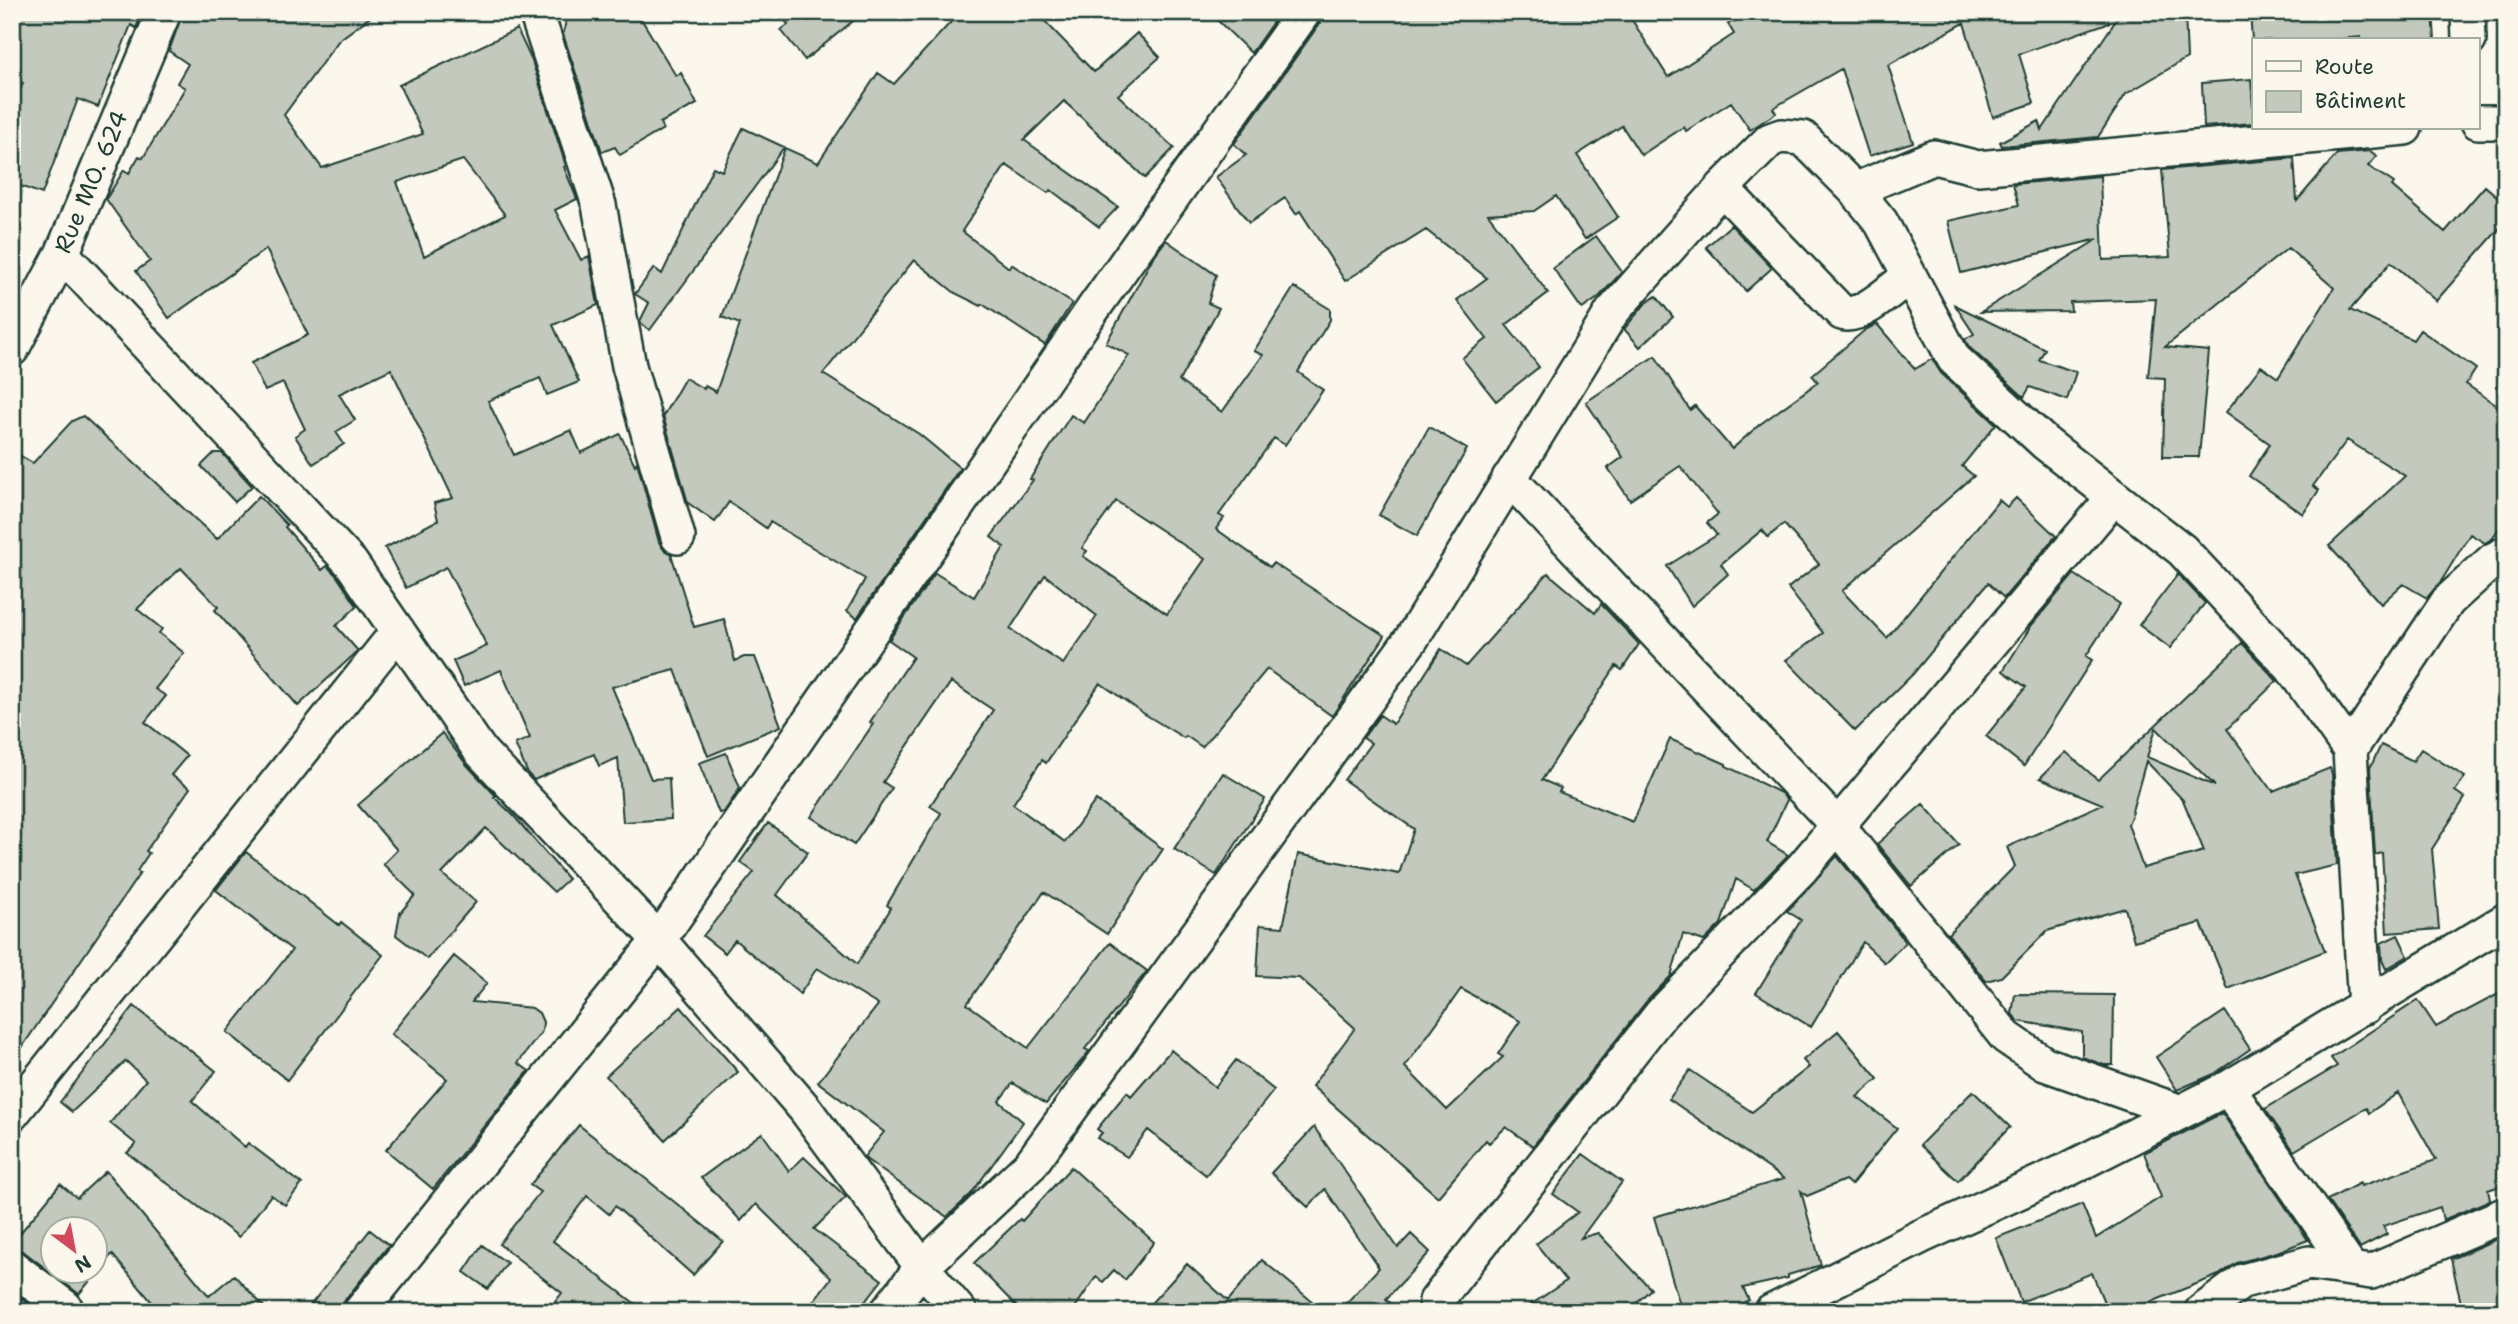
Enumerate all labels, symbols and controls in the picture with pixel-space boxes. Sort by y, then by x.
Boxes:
legend [2252,38,2480,130]
text: Route [2315,53,2374,81]
text: Bâtiment [2315,87,2406,115]
street label: Rue MO. 624 [47,106,135,258]
north arrow [38,1216,108,1286]
text: N [70,1249,96,1279]

